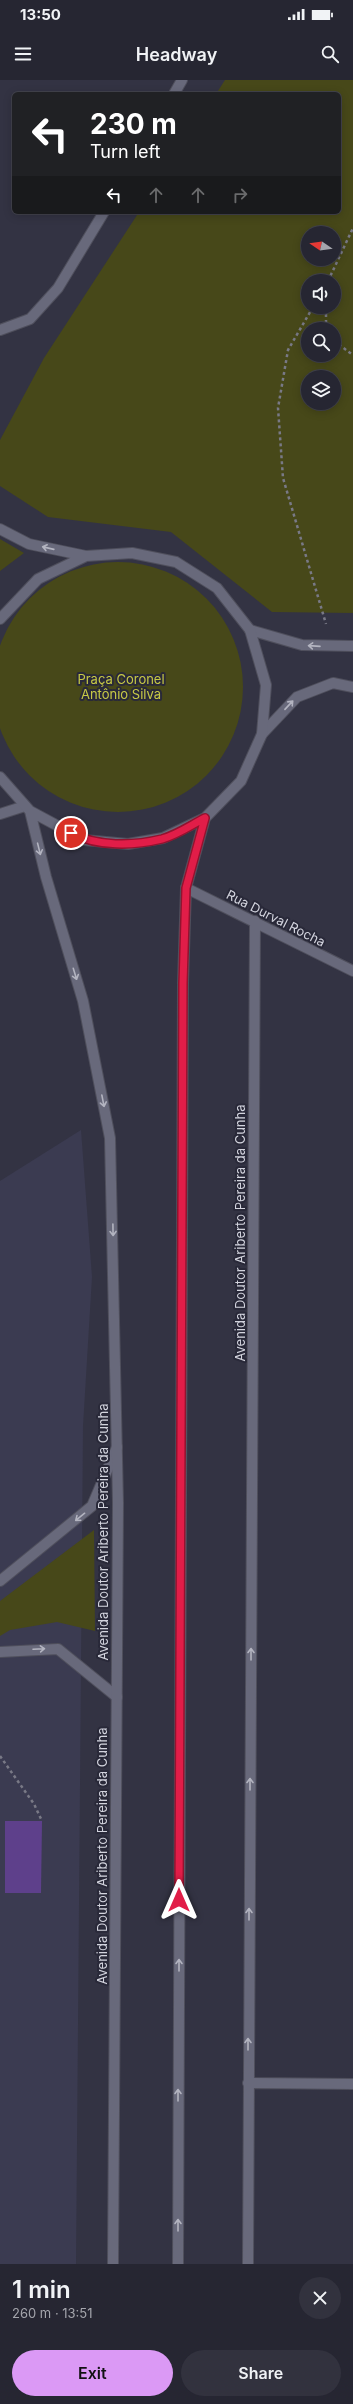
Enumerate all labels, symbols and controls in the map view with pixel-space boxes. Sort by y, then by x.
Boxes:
text: 13:50 [20,5,61,24]
icon: menu [12,43,34,65]
icon: search [319,43,341,65]
text: Headway [136,44,217,65]
text: 230 m [90,107,177,141]
icon: left [24,108,76,160]
text: Turn left [90,141,160,162]
icon: left [103,184,125,206]
icon: ahead [145,184,167,206]
icon: ahead [187,184,209,206]
icon: right [229,184,251,206]
north arrow [301,226,341,266]
map controls [301,226,341,410]
button: sound [301,274,341,314]
button: search [301,322,341,362]
button: layers [301,370,341,410]
one-way arrow [42,543,55,551]
one-way arrow [308,642,321,649]
park label: Praça Coronel Antônio Silva [77,671,165,702]
one-way arrow [284,700,294,710]
pin [54,816,88,850]
icon: arrive [60,822,82,844]
one-way arrow [36,842,43,855]
street label: Rua Durval Rocha [224,886,328,950]
one-way arrow [72,967,79,980]
one-way arrow [99,1094,107,1107]
street label: Avenida Doutor Ariberto Pereira da Cunha [232,1104,248,1362]
one-way arrow [109,1223,116,1236]
street label: Avenida Doutor Ariberto Pereira da Cunha [95,1403,111,1661]
one-way arrow [74,1512,85,1521]
one-way arrow [32,1646,45,1653]
one-way arrow [247,1648,255,1661]
street label: Avenida Doutor Ariberto Pereira da Cunha [94,1727,110,1985]
one-way arrow [246,1778,254,1791]
position arrow [158,1879,200,1921]
one-way arrow [245,1908,253,1921]
one-way arrow [175,1959,183,1972]
one-way arrow [245,2038,252,2051]
one-way arrow [174,2089,182,2102]
one-way arrow [174,2219,182,2232]
text: 1 min [12,2275,71,2304]
button: close [299,2277,341,2319]
text: 260 m · 13:51 [12,2305,93,2321]
button: Exit [12,2350,173,2396]
button: Share [181,2350,341,2396]

